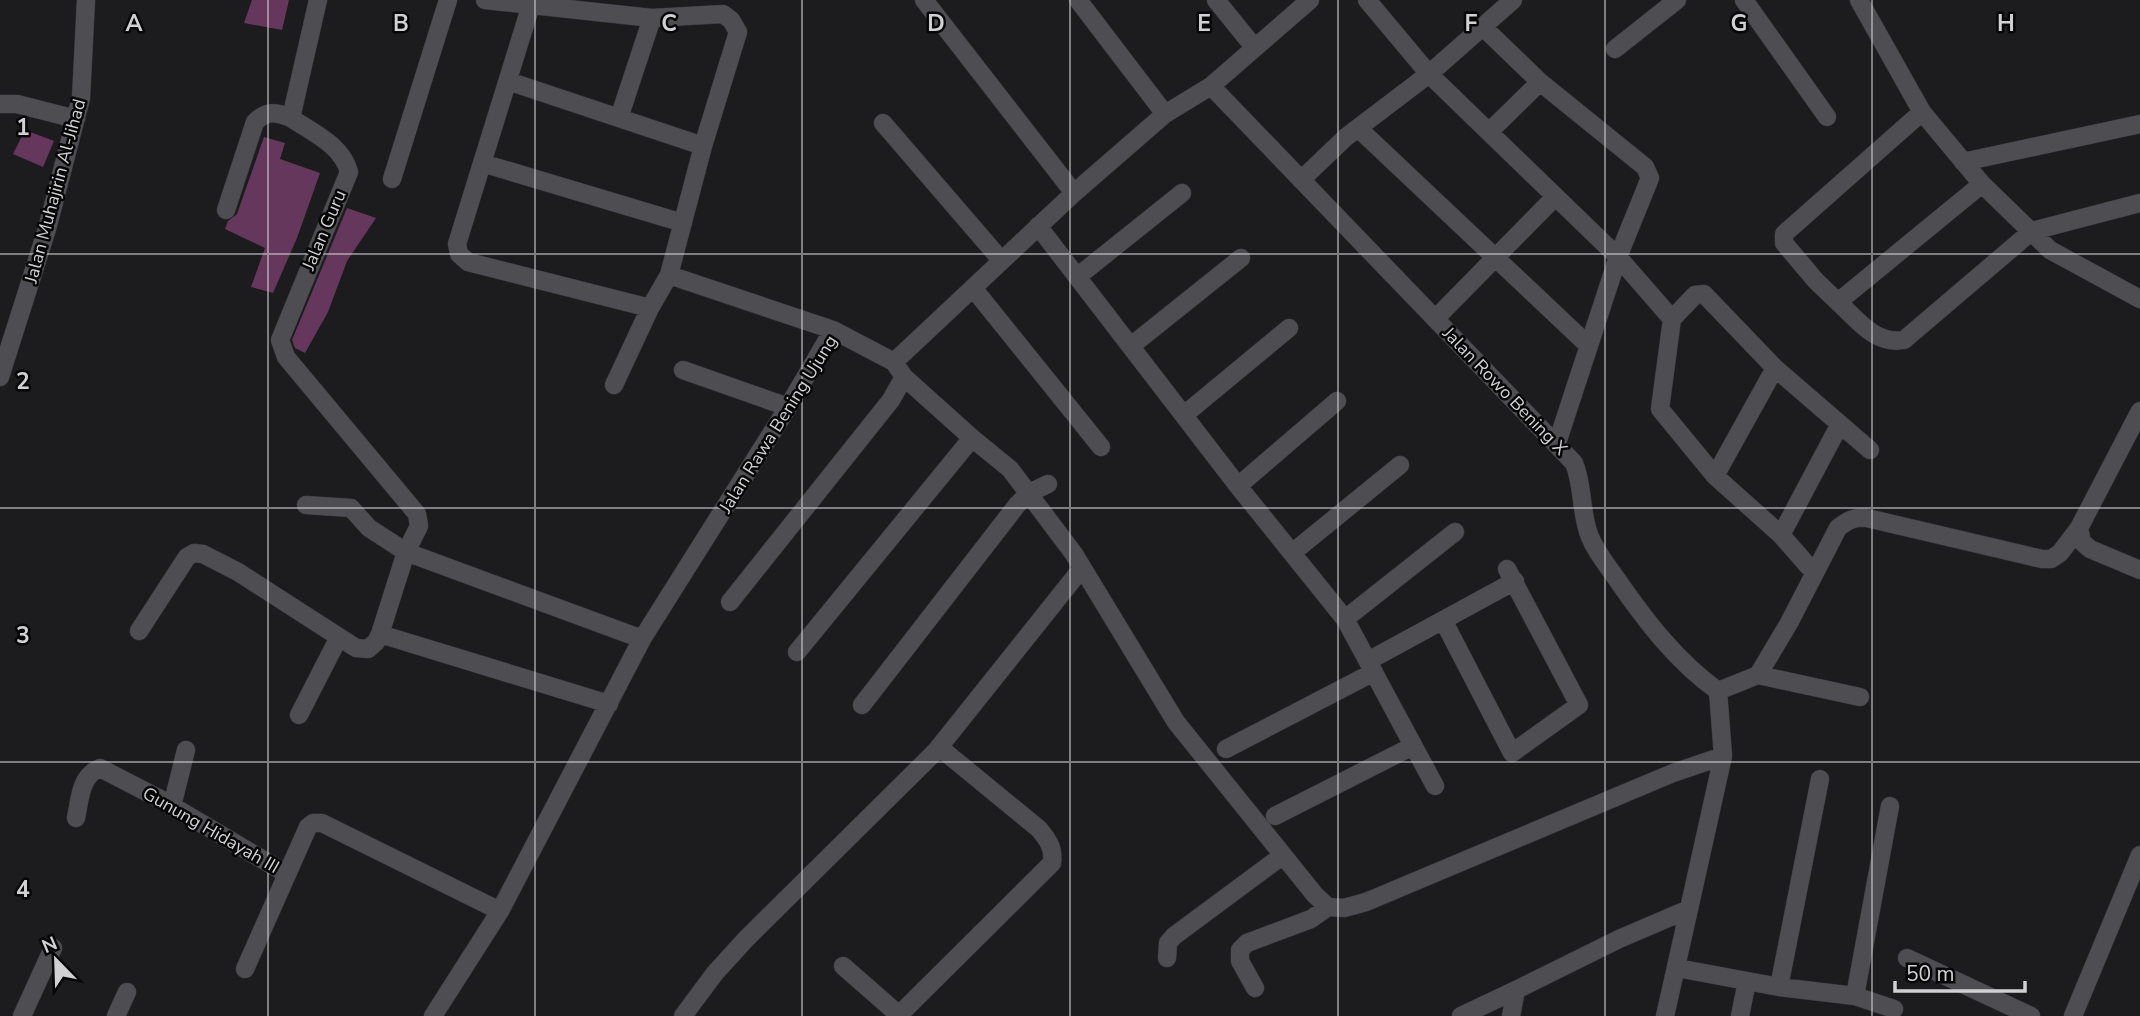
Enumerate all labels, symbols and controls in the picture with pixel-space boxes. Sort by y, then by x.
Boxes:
text: A [125,8,143,39]
text: B [393,8,409,39]
text: C [661,8,677,39]
text: D [927,8,945,39]
text: E [1197,8,1211,39]
text: F [1465,8,1478,39]
text: G [1731,8,1747,39]
text: H [1997,8,2015,39]
street label: Jalan Muhajirin Al-Jihad [19,96,91,287]
text: 1 [16,112,30,143]
street label: Jalan Guru [296,186,352,275]
street label: Jalan Rowo Bening X [1437,321,1573,461]
street label: Jalan Rawa Bening Ujung [713,331,843,518]
text: 2 [16,366,30,397]
text: 3 [16,620,30,651]
street label: Gunung Hidayah III [138,781,284,879]
text: 4 [16,874,30,905]
north arrow [21,925,91,995]
text: N [38,931,61,960]
scale bar [1895,950,2024,994]
text: 50 m [1906,960,1955,988]

